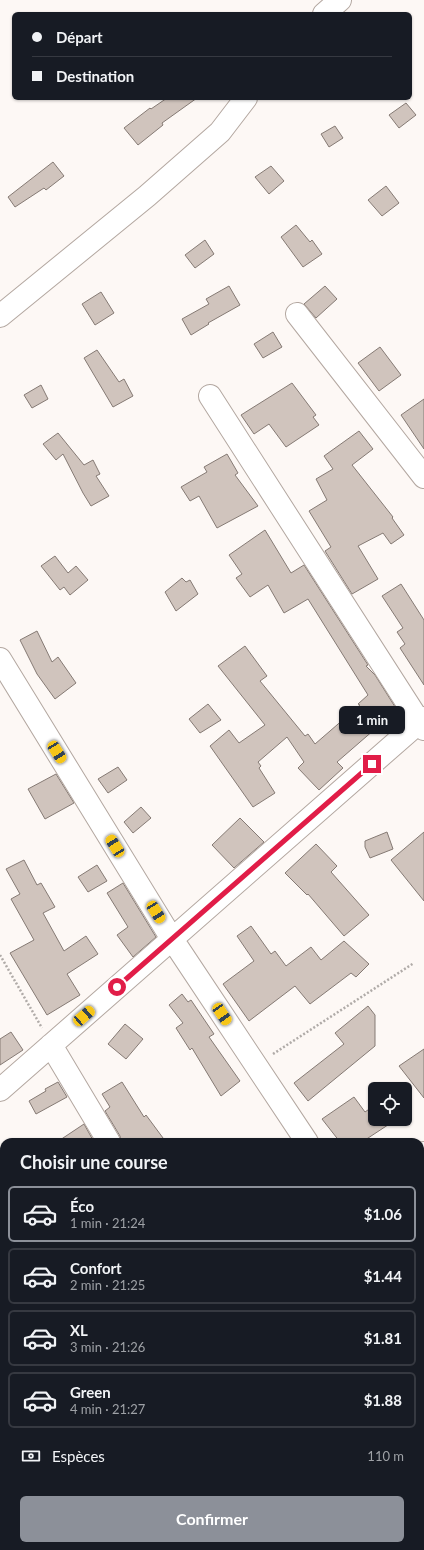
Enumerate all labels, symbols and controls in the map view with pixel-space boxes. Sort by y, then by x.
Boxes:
text: Départ [56,28,103,46]
text: Destination [56,67,134,85]
callout: 1 min [339,706,405,734]
text: 1 min [356,712,388,728]
car [46,739,68,765]
route end [363,755,381,773]
car [104,833,126,859]
car [145,899,167,925]
route start [108,978,126,996]
car [210,1001,234,1027]
car [71,1004,97,1028]
map controls [368,1082,412,1126]
button: locate [368,1082,412,1126]
text: Choisir une course [20,1151,168,1173]
icon: car [22,1196,58,1232]
text: Éco [70,1197,94,1215]
text: $1.06 [364,1205,402,1223]
text: 1 min · 21:24 [70,1215,145,1231]
icon: car [22,1258,58,1294]
text: Confort [70,1259,122,1277]
text: $1.44 [364,1267,402,1285]
text: 2 min · 21:25 [70,1277,145,1293]
icon: car [22,1320,58,1356]
text: XL [70,1321,88,1339]
text: $1.81 [364,1329,402,1347]
text: 3 min · 21:26 [70,1339,145,1355]
icon: car [22,1382,58,1418]
text: Green [70,1383,111,1401]
text: $1.88 [364,1391,402,1409]
text: 4 min · 21:27 [70,1401,145,1417]
icon: cash [20,1445,42,1467]
text: Espèces [52,1447,105,1465]
text: 110 m [367,1448,404,1464]
button: Confirmer [20,1496,404,1542]

